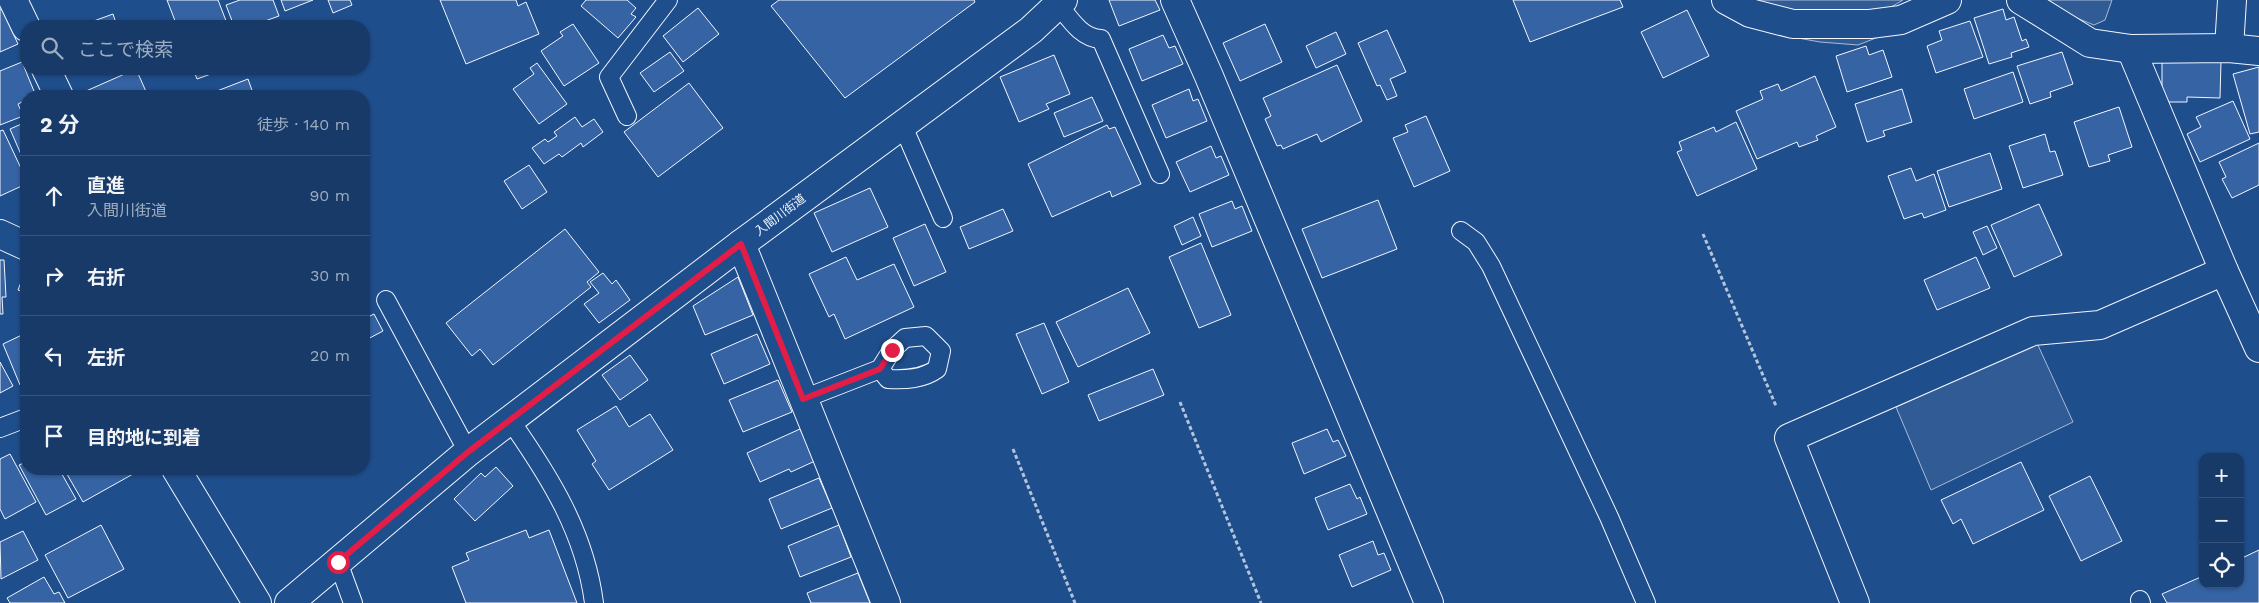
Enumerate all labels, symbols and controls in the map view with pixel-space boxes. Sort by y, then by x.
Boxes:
search box [20,20,370,75]
icon: search [38,34,66,62]
text: ここで検索 [78,38,173,61]
text: 2 分 [40,112,80,137]
text: 徒歩 · 140 m [257,115,350,134]
text: 直進 [87,174,125,197]
icon: ahead [40,182,68,210]
text: 90 m [309,186,350,205]
street label: 入間川街道 [752,191,808,239]
text: 入間川街道 [87,201,167,220]
icon: right [40,262,68,290]
text: 右折 [87,266,125,289]
text: 30 m [310,266,350,285]
route end [881,339,904,362]
icon: left [40,342,68,370]
text: 左折 [87,346,125,369]
text: 20 m [310,346,350,365]
icon: arrive [40,422,68,450]
text: 目的地に到着 [87,426,201,449]
map controls [2199,453,2244,588]
button: + [2199,453,2244,498]
button: − [2199,498,2244,543]
button: locate [2199,543,2244,588]
route start [327,551,350,574]

